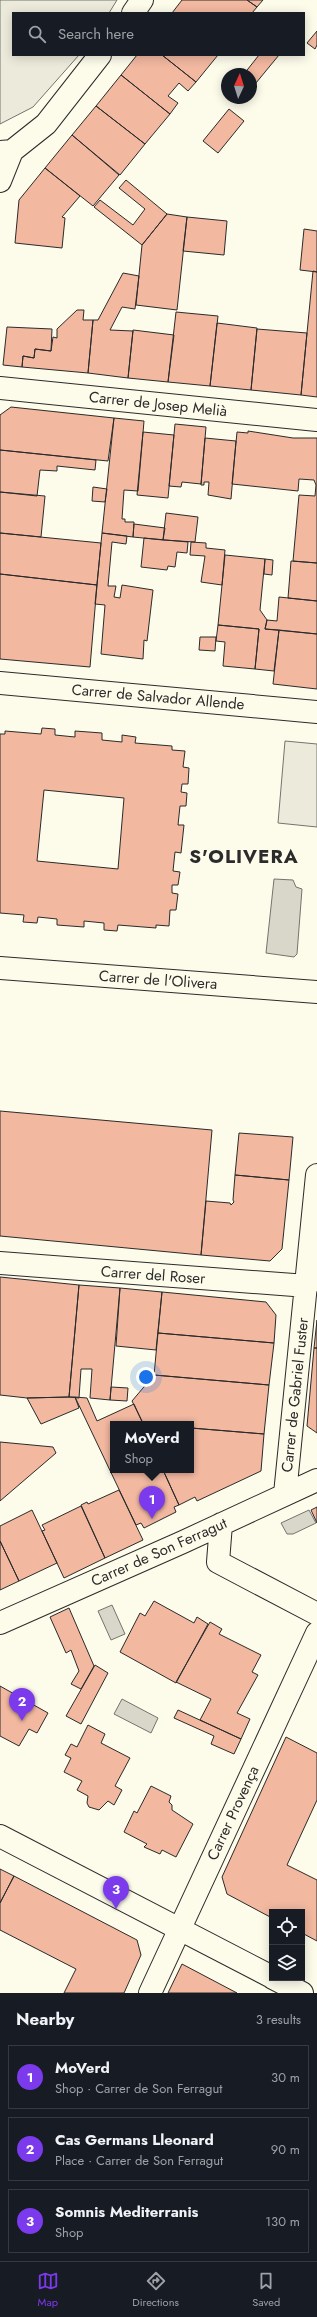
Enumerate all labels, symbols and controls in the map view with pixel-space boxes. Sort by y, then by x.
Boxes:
search box [12,12,305,56]
icon: search [26,23,48,45]
text: Search here [58,23,134,45]
north arrow [221,68,257,104]
street label: Carrer de Josep Melià [88,386,228,422]
street label: Carrer de Salvador Allende [71,678,246,716]
district label: S'OLIVERA [189,843,299,870]
street label: Carrer de l'Olivera [98,965,218,995]
street label: Carrer del Roser [100,1260,207,1290]
street label: Carrer de Gabriel Fuster [276,1316,314,1473]
your location [136,1367,156,1387]
popup [110,1421,194,1473]
text: MoVerd [125,1427,179,1449]
text: Shop [125,1449,153,1468]
pin: 1 [139,1486,165,1519]
street label: Carrer de Son Ferragut [87,1512,231,1592]
pin: 2 [9,1688,35,1721]
street label: Carrer Provença [201,1762,265,1864]
pin: 3 [103,1876,129,1909]
map controls [269,1909,305,1981]
button: locate [269,1909,305,1945]
button: layers [269,1945,305,1981]
text: Nearby [16,2007,74,2031]
text: 3 results [256,2010,301,2029]
text: MoVerd [55,2057,110,2079]
text: 1 [27,2068,33,2087]
text: 30 m [271,2068,300,2087]
text: Shop · Carrer de Son Ferragut [55,2079,222,2098]
text: Cas Germans Lleonard [55,2129,214,2151]
text: 2 [26,2140,34,2159]
text: 90 m [271,2140,300,2159]
text: Place · Carrer de Son Ferragut [55,2151,223,2170]
text: Somnis Mediterranis [55,2201,198,2223]
text: 3 [26,2212,34,2231]
text: 130 m [265,2212,300,2231]
text: Shop [55,2223,83,2242]
tab: Map [37,2270,59,2310]
tab: Directions [132,2270,179,2310]
tab: Saved [252,2270,280,2310]

